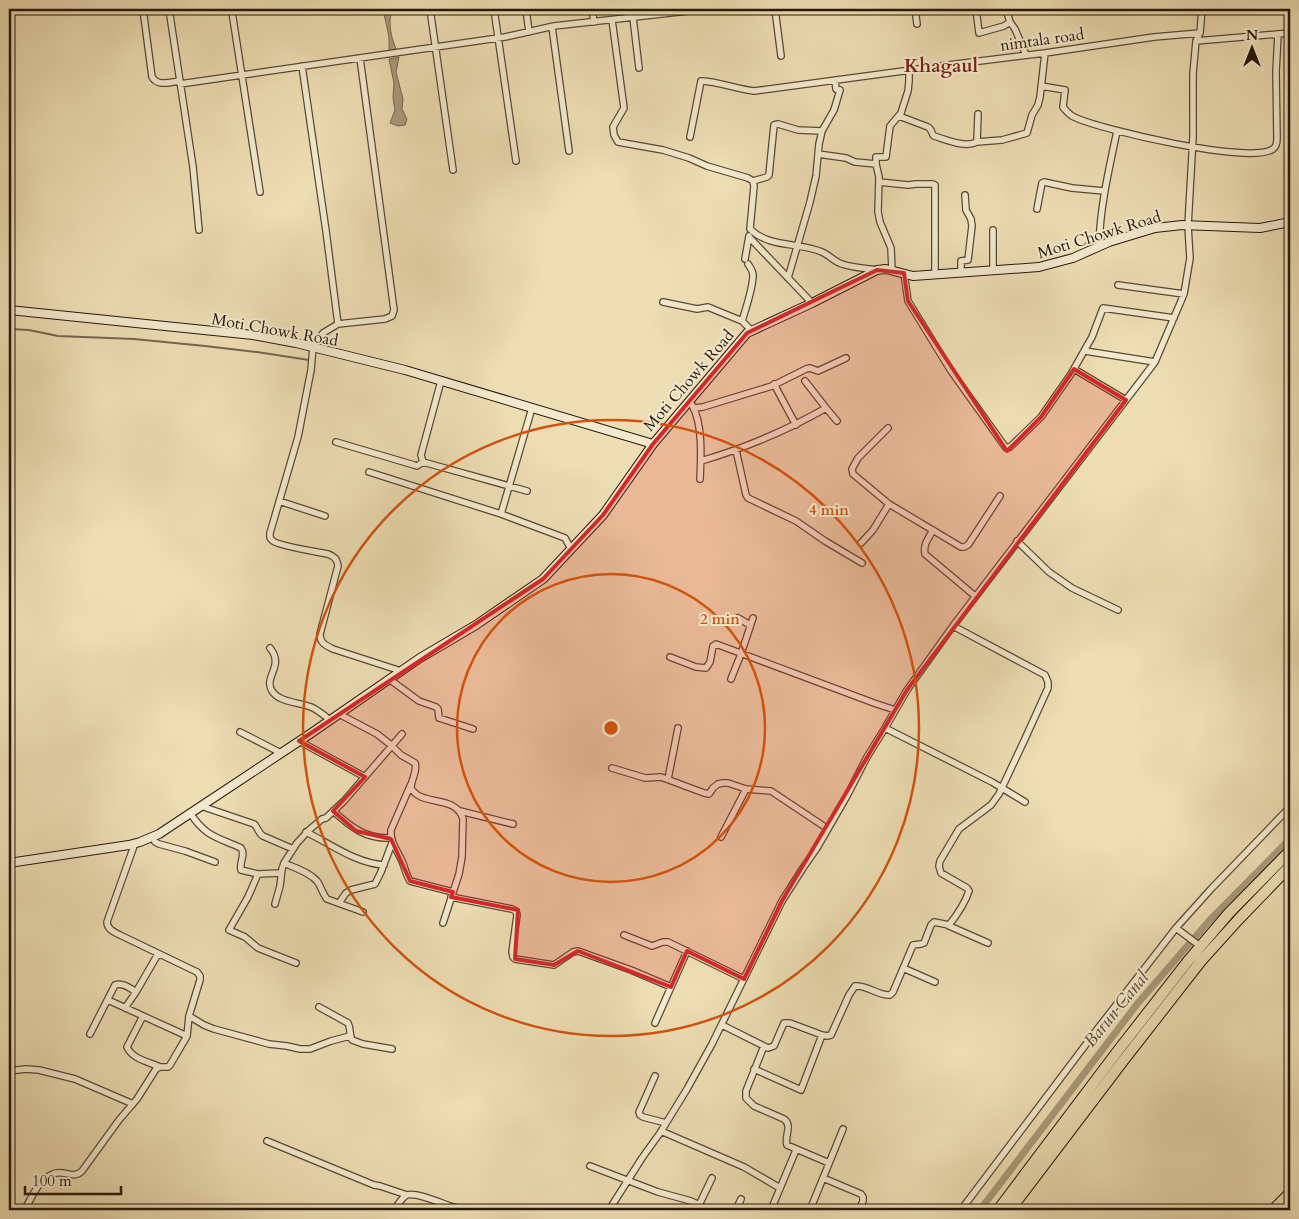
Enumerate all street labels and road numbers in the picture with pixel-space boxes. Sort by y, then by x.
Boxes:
street label: nimtala road [999,23,1086,57]
street label: Moti Chowk Road [1035,206,1164,264]
street label: Moti Chowk Road [210,308,340,352]
street label: Moti Chowk Road [638,325,739,436]

